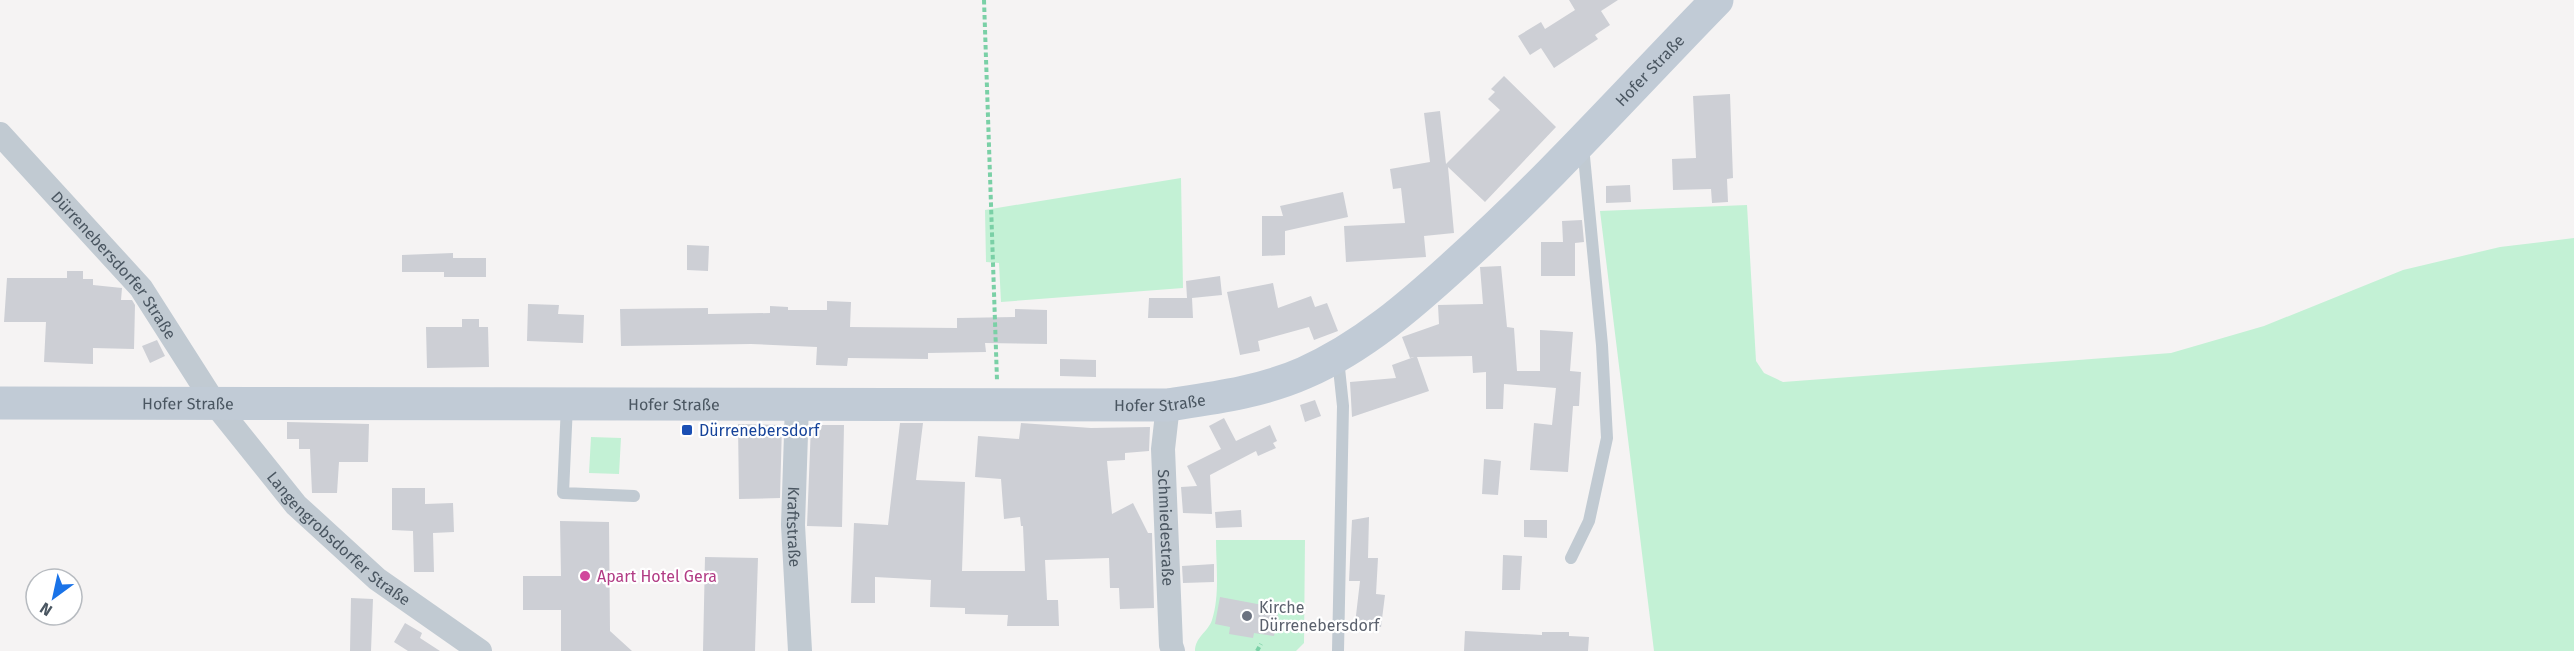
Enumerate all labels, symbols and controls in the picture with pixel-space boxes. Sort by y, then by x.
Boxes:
street label: Hofer Straße [1611,30,1688,110]
street label: Dürrenebersdorfer Straße [47,187,180,342]
street label: Hofer Straße [1114,390,1207,414]
street label: Hofer Straße [142,394,234,413]
street label: Hofer Straße [628,395,720,414]
place label: Dürrenebersdorf [699,421,821,440]
marker: Dürrenebersdorf [680,423,694,437]
street label: Langengrobsdorfer Straße [263,468,414,609]
street label: Schmiedestraße [1154,469,1178,586]
street label: Kraftstraße [783,486,805,568]
north arrow [24,567,84,627]
place label: Apart Hotel Gera [597,567,717,586]
marker: Apart Hotel Gera [578,569,592,583]
text: N [36,598,56,620]
place label: Kirche Dürrenebersdorf [1259,598,1381,635]
marker: Kirche Dürrenebersdorf [1240,609,1254,623]

